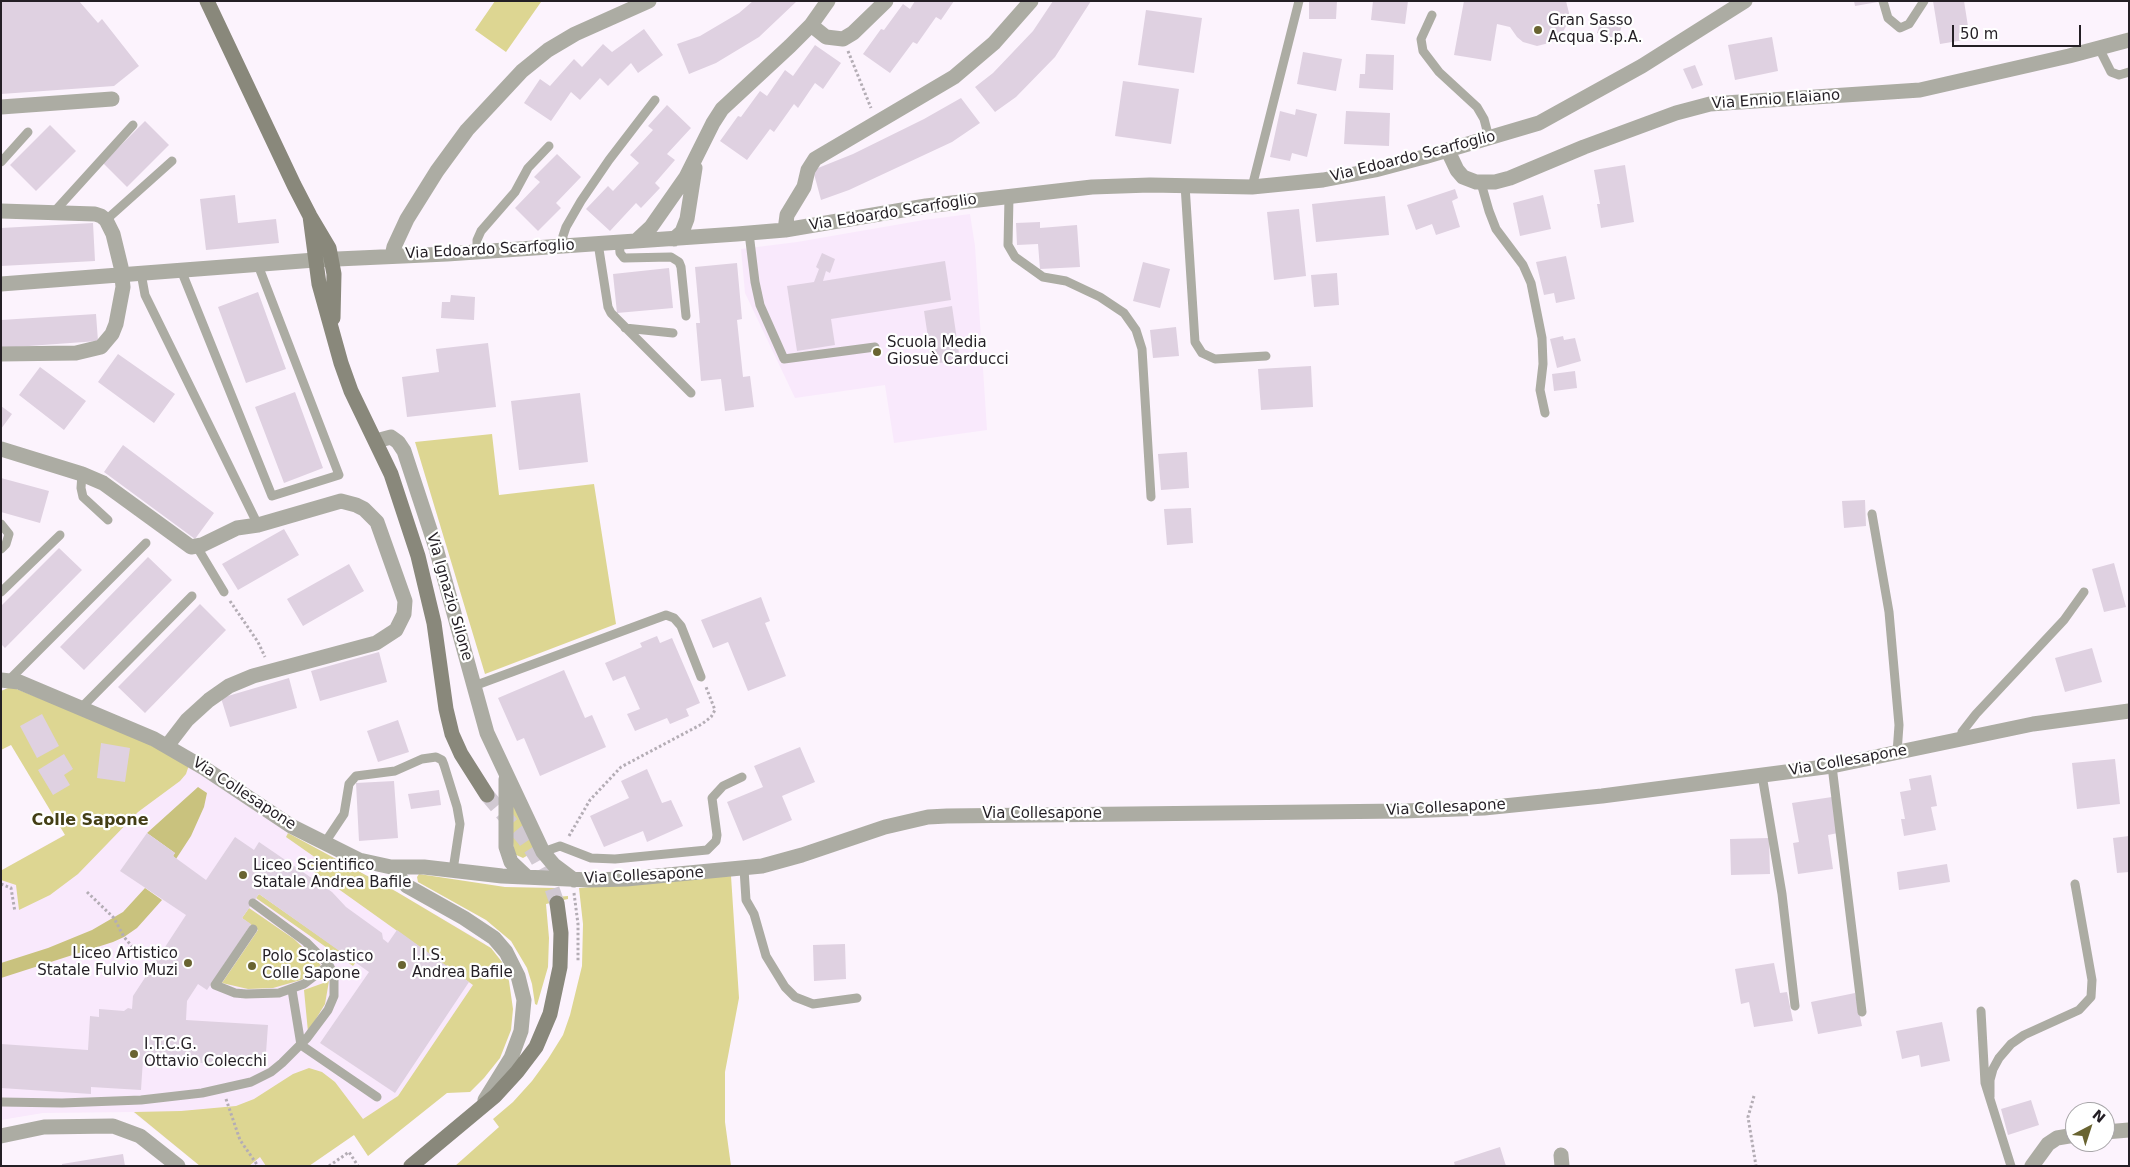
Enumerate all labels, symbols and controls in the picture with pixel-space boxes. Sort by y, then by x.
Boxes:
place label: Gran Sasso Acqua S.p.A. [1548,12,1643,47]
scale bar [1955,15,2084,47]
marker: Gran Sasso Acqua S.p.A. [1532,24,1544,36]
text: 50 m [1960,25,1998,43]
street label: Via Ennio Flaiano [1711,87,1841,113]
street label: Via Edoardo Scarfoglio [1329,128,1497,186]
street label: Via Edoardo Scarfoglio [808,191,978,235]
street label: Via Edoardo Scarfoglio [405,237,575,263]
place label: Scuola Media Giosuè Carducci [887,334,1009,369]
marker: Scuola Media Giosuè Carducci [871,346,883,358]
street label: Via Ignazio Silone [422,531,476,663]
street label: Via Collesapone [1787,742,1909,780]
street label: Via Collesapone [189,754,299,834]
street label: Via Collesapone [1386,796,1506,820]
street label: Via Collesapone [982,805,1102,823]
district label: Colle Sapone [31,811,149,831]
place label: Liceo Scientifico Statale Andrea Bafile [253,857,411,892]
street label: Via Collesapone [584,864,704,888]
marker: Liceo Scientifico Statale Andrea Bafile [237,869,249,881]
place label: Liceo Artistico Statale Fulvio Muzi [37,945,178,980]
place label: I.I.S. Andrea Bafile [412,947,513,982]
place label: Polo Scolastico Colle Sapone [262,948,373,983]
marker: Liceo Artistico Statale Fulvio Muzi [182,957,194,969]
marker: I.I.S. Andrea Bafile [396,959,408,971]
marker: Polo Scolastico Colle Sapone [246,960,258,972]
place label: I.T.C.G. Ottavio Colecchi [144,1036,267,1071]
marker: I.T.C.G. Ottavio Colecchi [128,1048,140,1060]
north arrow [2065,1102,2115,1152]
text: N [2089,1106,2109,1126]

